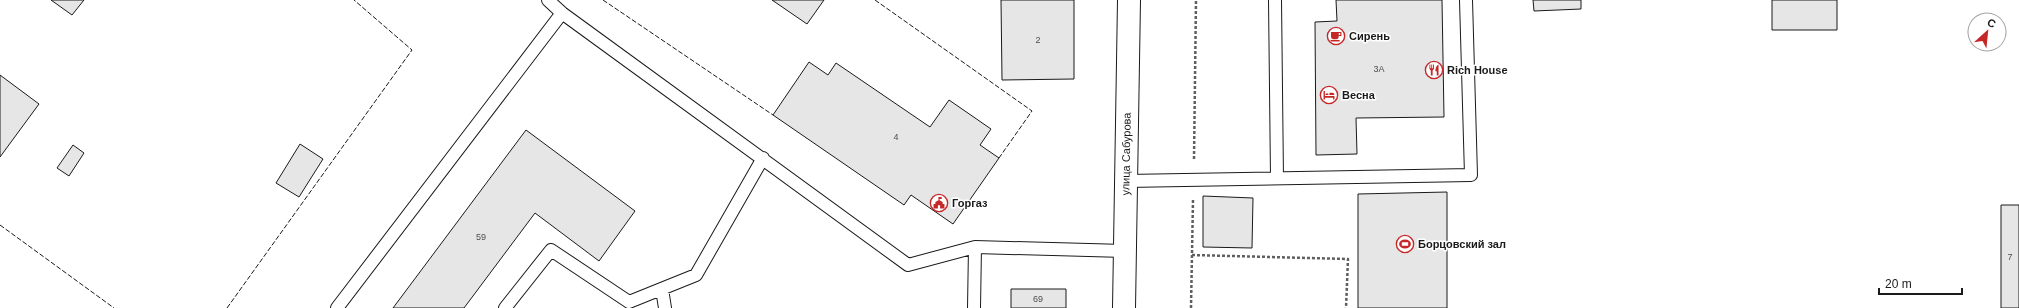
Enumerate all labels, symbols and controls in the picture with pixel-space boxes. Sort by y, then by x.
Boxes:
north arrow [1967,12,2007,52]
text: С [1985,16,1998,30]
cafe icon: Сирень [1326,26,1346,46]
place label: Сирень [1349,30,1390,42]
house number: 2 [1035,35,1041,45]
restaurant icon: Rich House [1424,60,1444,80]
house number: 3А [1373,64,1385,74]
place label: Rich House [1447,64,1508,76]
hotel icon: Весна [1319,85,1339,105]
place label: Весна [1342,89,1376,101]
street label: улица Сабурова [1119,112,1133,196]
house number: 4 [893,132,899,142]
public building icon: Горгаз [929,193,949,213]
place label: Горгаз [952,197,988,209]
house number: 59 [476,232,486,242]
sports icon: Борцовский зал [1395,234,1415,254]
place label: Борцовский зал [1418,238,1506,250]
house number: 7 [2007,252,2013,262]
scale bar [1879,270,1962,296]
text: 20 m [1885,277,1912,291]
house number: 69 [1033,294,1043,304]

